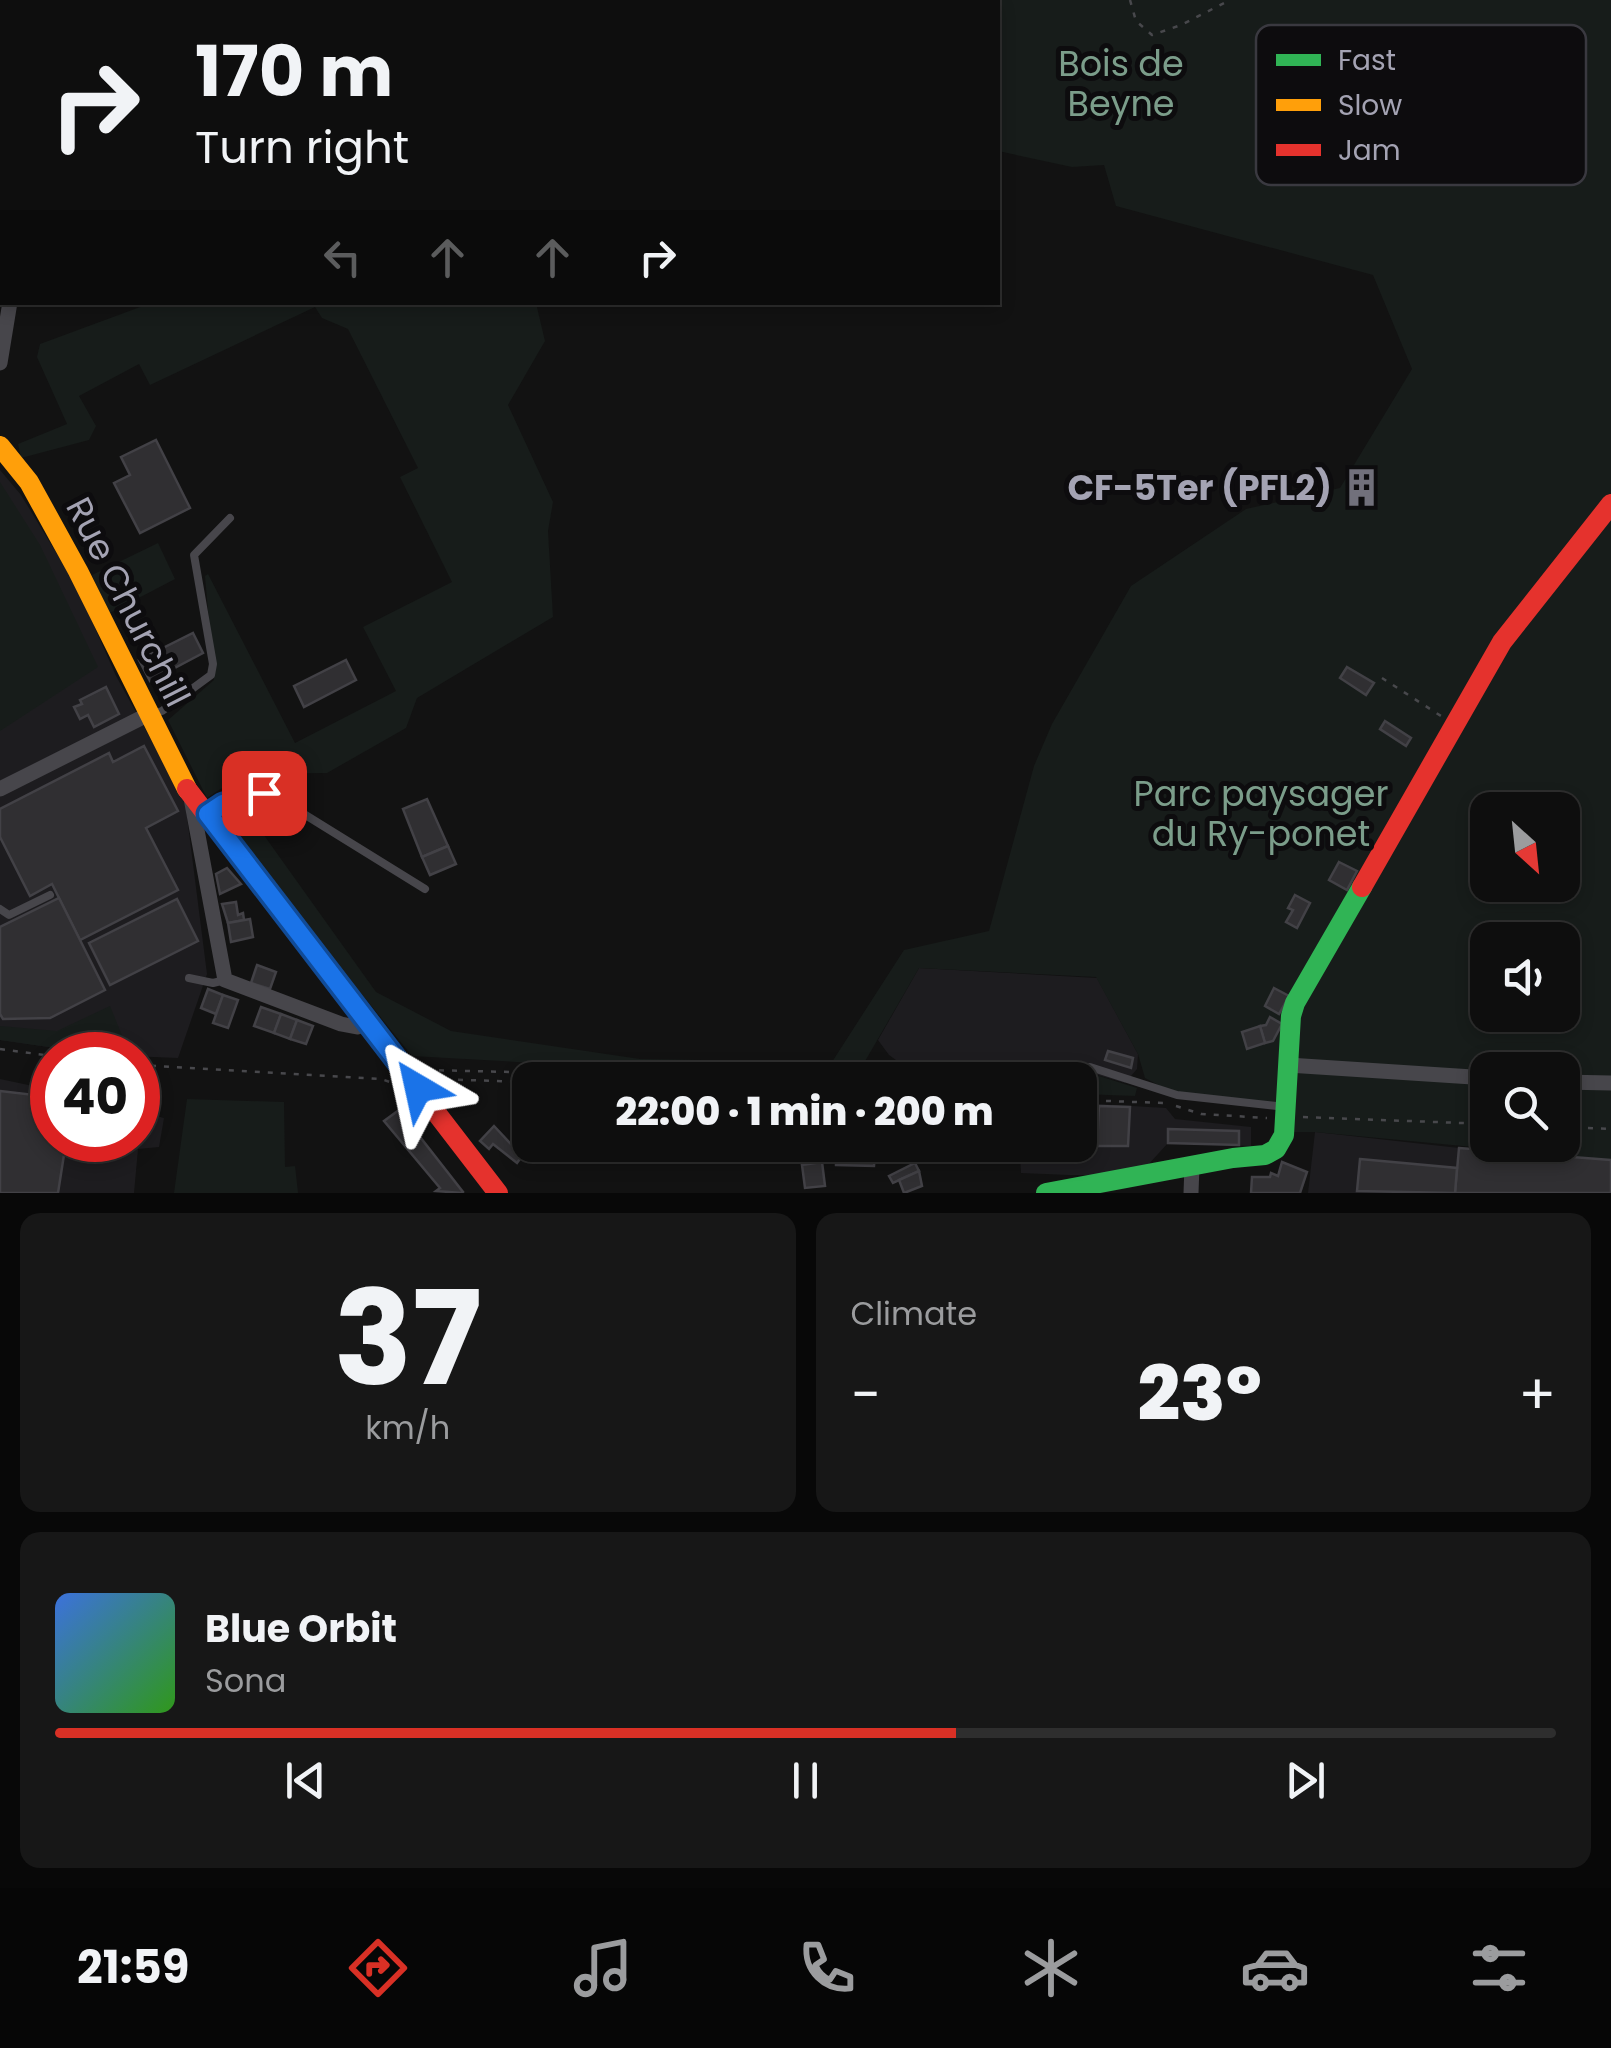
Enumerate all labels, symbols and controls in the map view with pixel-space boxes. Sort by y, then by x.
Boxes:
text: 170 m [195,22,393,121]
legend [1256,25,1586,185]
park label: Bois de Beyne [1058,39,1184,128]
icon: right [30,40,160,170]
text: Fast [1338,41,1396,80]
text: Slow [1338,86,1402,125]
text: Turn right [195,116,409,179]
text: Jam [1338,131,1401,170]
icon: left [315,230,370,285]
icon: ahead [420,230,475,285]
icon: ahead [525,230,580,285]
icon: right [630,230,685,285]
place label: CF-5Ter (PFL2) [1067,463,1332,512]
building icon: CF-5Ter (PFL2) [1341,467,1383,509]
street label: Rue Churchill [55,489,202,715]
pin [222,751,307,836]
icon: arrive [237,766,292,821]
park label: Parc paysager du Ry-ponet [1134,769,1388,858]
north arrow [1470,792,1580,902]
map controls [1470,792,1580,1162]
button: sound [1470,922,1580,1032]
speed limit sign: 40 [30,1032,160,1162]
position arrow [366,1036,470,1140]
button: search [1470,1052,1580,1162]
text: 22:00 · 1 min · 200 m [616,1085,993,1138]
text: 37 [334,1247,482,1430]
text: Climate [851,1291,977,1336]
text: 23° [1137,1341,1262,1446]
text: − [851,1356,881,1433]
text: + [1518,1356,1556,1433]
text: km/h [365,1405,450,1450]
text: Blue Orbit [205,1602,397,1655]
text: Sona [205,1658,286,1703]
icon: previous [278,1753,333,1808]
icon: pause [778,1753,833,1808]
icon: next [1278,1753,1333,1808]
icon: directions [343,1933,413,2003]
icon: music [568,1933,638,2003]
icon: phone [792,1933,862,2003]
icon: climate [1016,1933,1086,2003]
icon: car [1240,1933,1310,2003]
icon: filters [1464,1933,1534,2003]
text: 21:59 [77,1936,189,1999]

